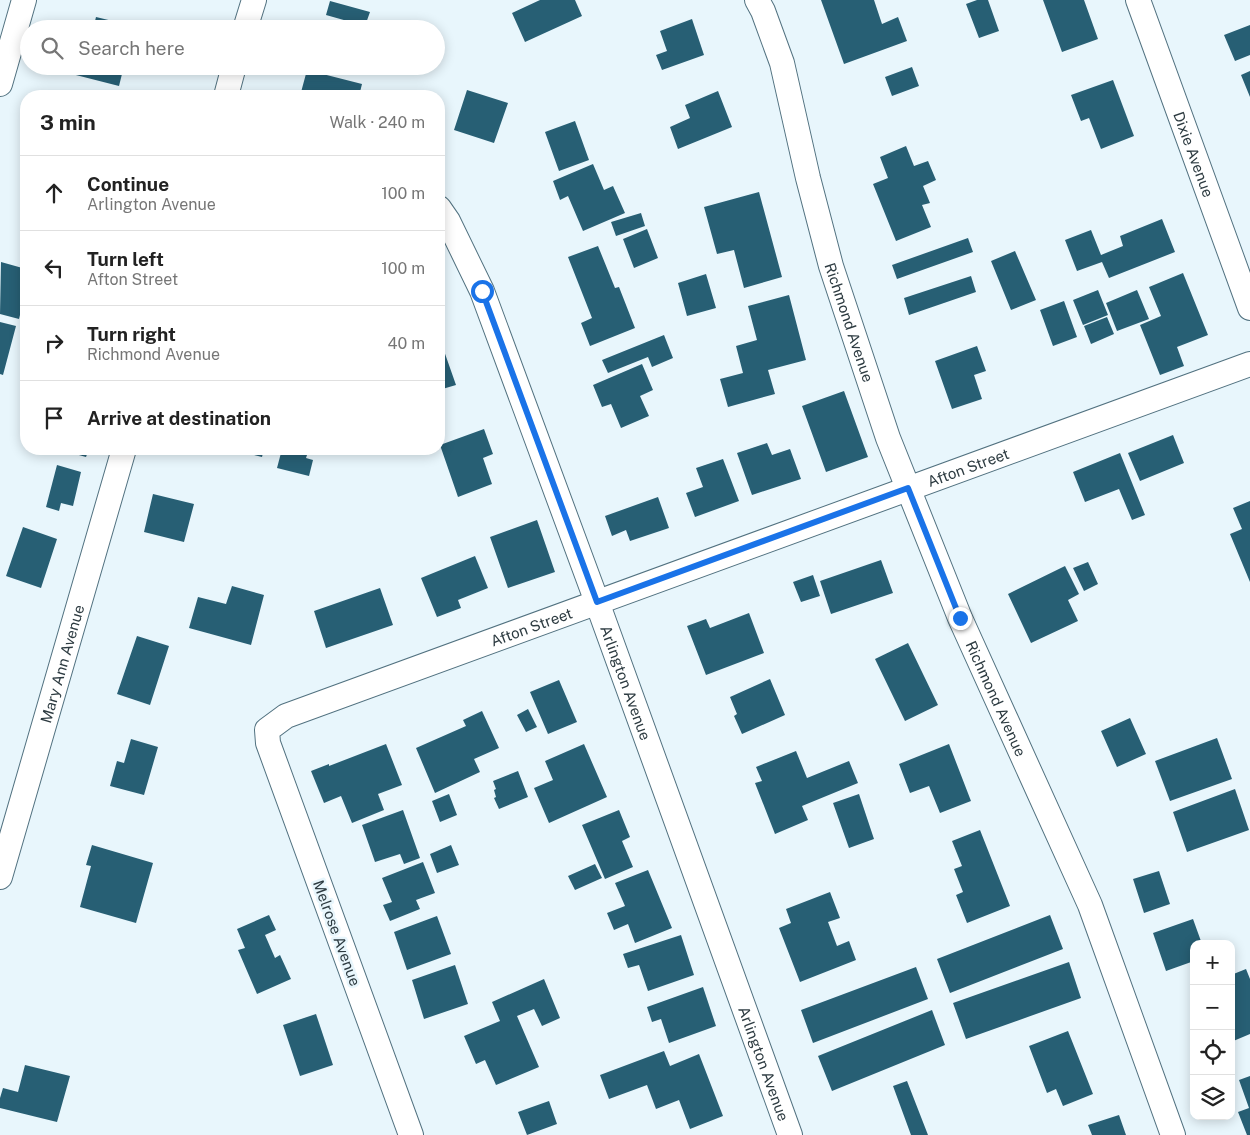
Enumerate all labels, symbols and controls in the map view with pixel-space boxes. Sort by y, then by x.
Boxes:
search box [20,20,445,75]
icon: search [38,34,66,62]
text: Search here [78,37,185,59]
street label: Dixie Avenue [1171,109,1217,199]
text: 3 min [40,110,96,135]
text: Walk · 240 m [329,113,425,132]
text: Continue [87,173,169,195]
icon: ahead [40,179,68,207]
text: 100 m [381,184,425,203]
text: Arlington Avenue [87,195,216,214]
text: Turn left [87,248,164,270]
icon: left [40,254,68,282]
text: 100 m [381,259,425,278]
street label: Richmond Avenue [822,260,877,384]
text: Afton Street [87,270,178,289]
route start [471,280,494,303]
text: Turn right [87,323,176,345]
icon: right [40,329,68,357]
text: 40 m [387,334,425,353]
text: Richmond Avenue [87,345,220,364]
icon: arrive [40,404,68,432]
text: Arrive at destination [87,407,271,429]
street label: Afton Street [925,444,1011,490]
street label: Mary Ann Avenue [37,603,87,725]
street label: Afton Street [488,604,575,649]
route end [949,607,972,630]
street label: Arlington Avenue [598,623,655,742]
street label: Richmond Avenue [963,638,1030,759]
street label: Melrose Avenue [310,878,364,988]
map controls [1190,940,1235,1120]
button: + [1190,940,1235,985]
button: − [1190,985,1235,1030]
street label: Arlington Avenue [736,1004,793,1123]
button: locate [1190,1030,1235,1075]
button: layers [1190,1075,1235,1120]

